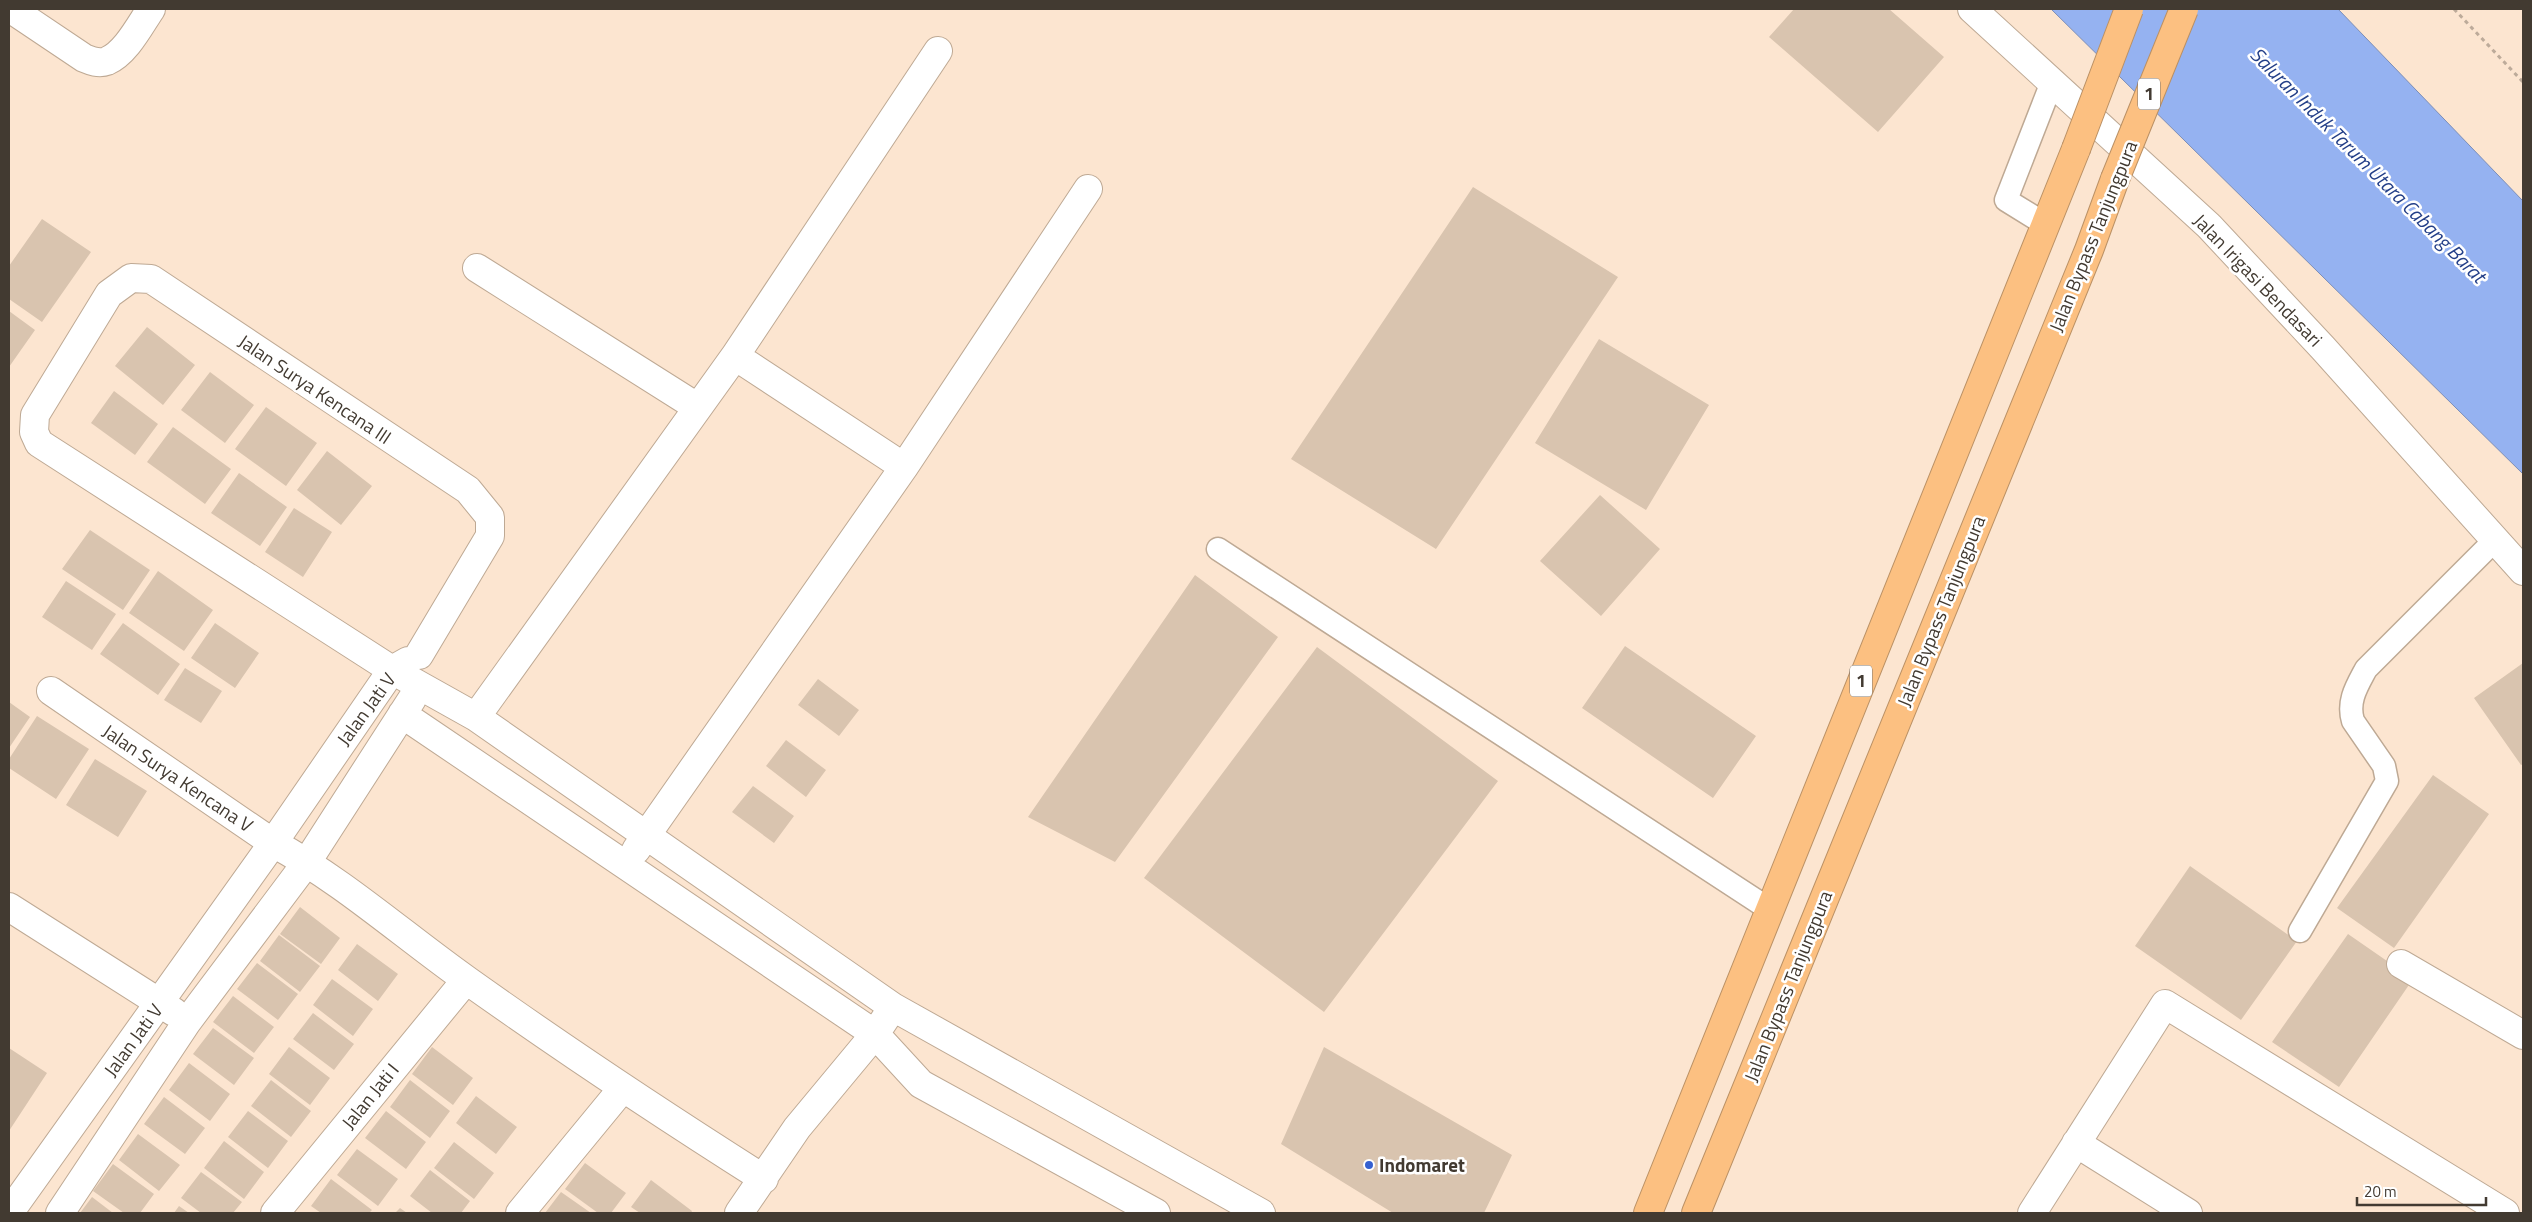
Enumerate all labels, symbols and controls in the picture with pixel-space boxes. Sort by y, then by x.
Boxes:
water label: Saluran Induk Tarum Utara Cabang Barat [2243,40,2495,292]
road number: 1 [2138,78,2160,110]
street label: Jalan Bypass Tanjungpura [2041,135,2144,336]
street label: Jalan Irigasi Bendasari [2187,207,2330,353]
street label: Jalan Surya Kencana III [233,327,398,451]
street label: Jalan Bypass Tanjungpura [1889,510,1992,711]
street label: Jalan Jati V [329,666,402,751]
road number: 1 [1850,666,1872,696]
street label: Jalan Surya Kencana V [97,716,259,839]
street label: Jalan Bypass Tanjungpura [1736,885,1839,1086]
street label: Jalan Jati V [96,997,169,1082]
street label: Jalan Jati I [334,1056,405,1135]
place label: Indomaret [1379,1150,1465,1179]
marker: Indomaret [1363,1159,1375,1171]
scale bar [2357,1174,2486,1206]
text: 20 m [2364,1180,2397,1203]

